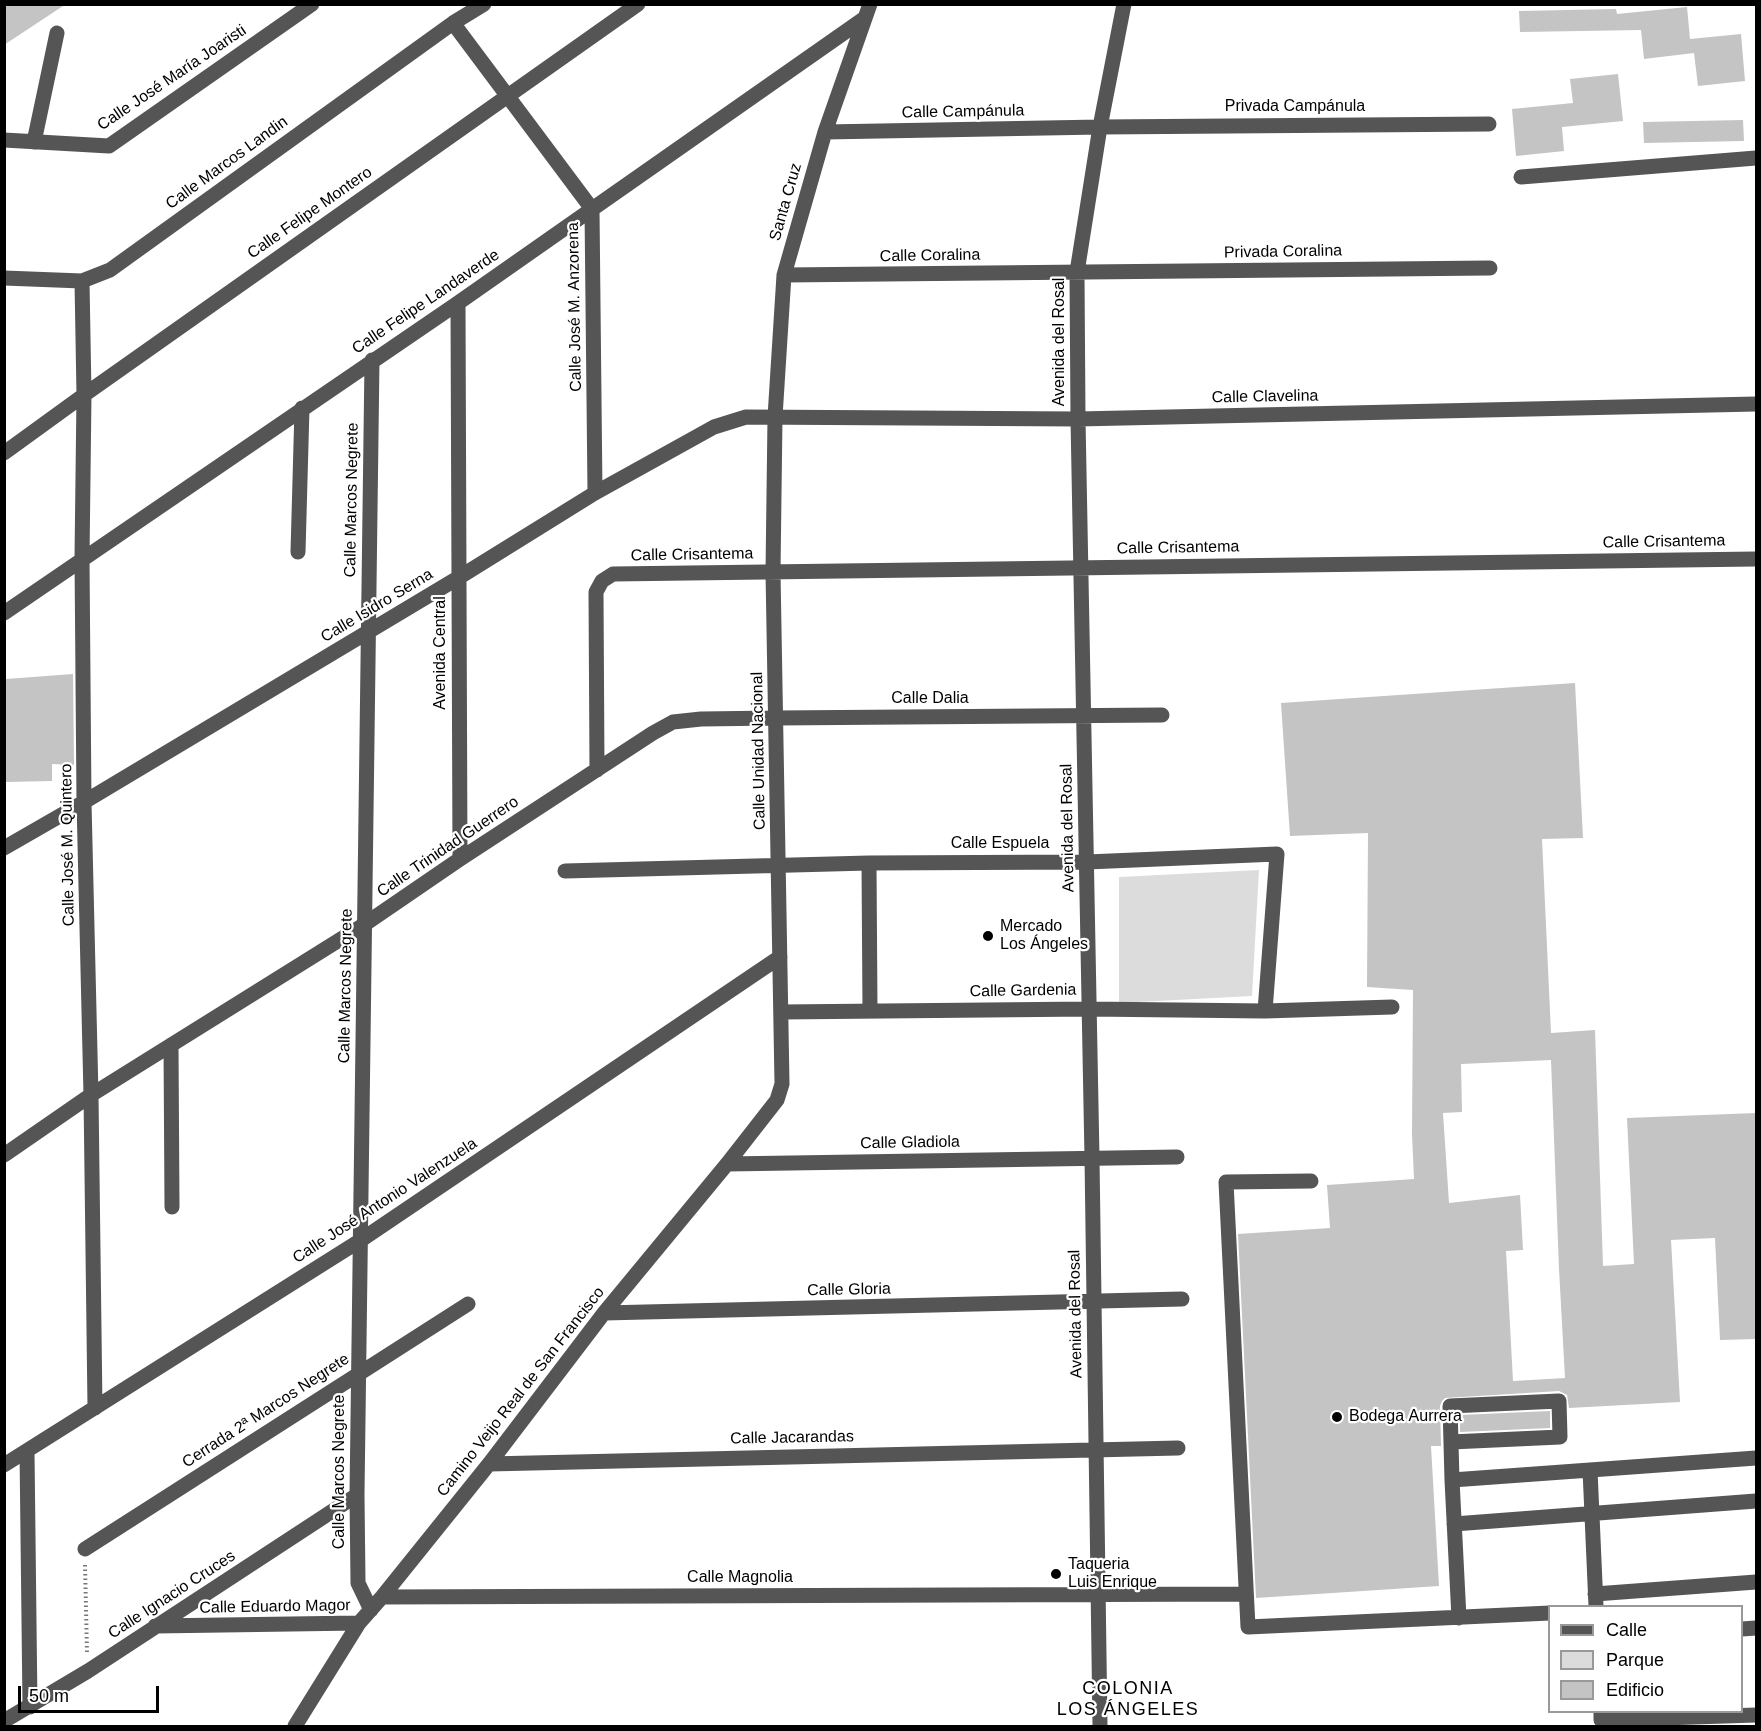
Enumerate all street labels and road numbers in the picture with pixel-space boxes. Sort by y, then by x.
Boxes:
street label: Calle José María Joaristi [94,21,250,135]
street label: Privada Campánula [1225,97,1365,117]
street label: Calle Campánula [901,101,1025,123]
street label: Calle Marcos Landin [162,112,292,214]
street label: Santa Cruz [766,161,806,243]
street label: Calle Felipe Montero [244,163,376,263]
street label: Calle José M. Anzorena [564,222,586,392]
street label: Privada Coralina [1224,241,1342,263]
street label: Calle Felipe Landaverde [349,246,503,358]
street label: Calle Coralina [880,246,980,266]
street label: Avenida del Rosal [1050,278,1070,406]
street label: Calle Clavelina [1211,386,1319,408]
street label: Calle Marcos Negrete [341,422,363,578]
street label: Calle Crisantema [1602,531,1726,553]
street label: Calle Crisantema [1116,537,1240,559]
street label: Calle Crisantema [630,544,754,566]
street label: Calle Isidro Serna [318,565,436,647]
street label: Avenida Central [431,596,451,710]
street label: Calle Unidad Nacional [748,672,770,830]
street label: Calle Dalia [891,689,969,709]
street label: Calle José M. Quintero [57,763,79,927]
street label: Avenida del Rosal [1057,764,1079,892]
street label: Calle Trinidad Guerrero [374,792,522,902]
street label: Calle Espuela [951,834,1049,854]
street label: Calle Marcos Negrete [335,908,357,1064]
street label: Calle Gardenia [969,980,1077,1002]
street label: Calle Gladiola [860,1133,960,1153]
street label: Calle José Antonio Valenzuela [289,1134,481,1268]
street label: Avenida del Rosal [1065,1250,1087,1378]
street label: Calle Gloria [807,1280,891,1300]
street label: Camino Veijo Real de San Francisco [433,1283,609,1501]
street label: Cerrada 2ª Marcos Negrete [179,1350,353,1472]
street label: Calle Marcos Negrete [330,1395,350,1549]
street label: Calle Jacarandas [730,1427,854,1449]
street label: Calle Ignacio Cruces [105,1547,239,1643]
street label: Calle Magnolia [687,1568,793,1588]
street label: Calle Eduardo Magor [199,1596,351,1618]

